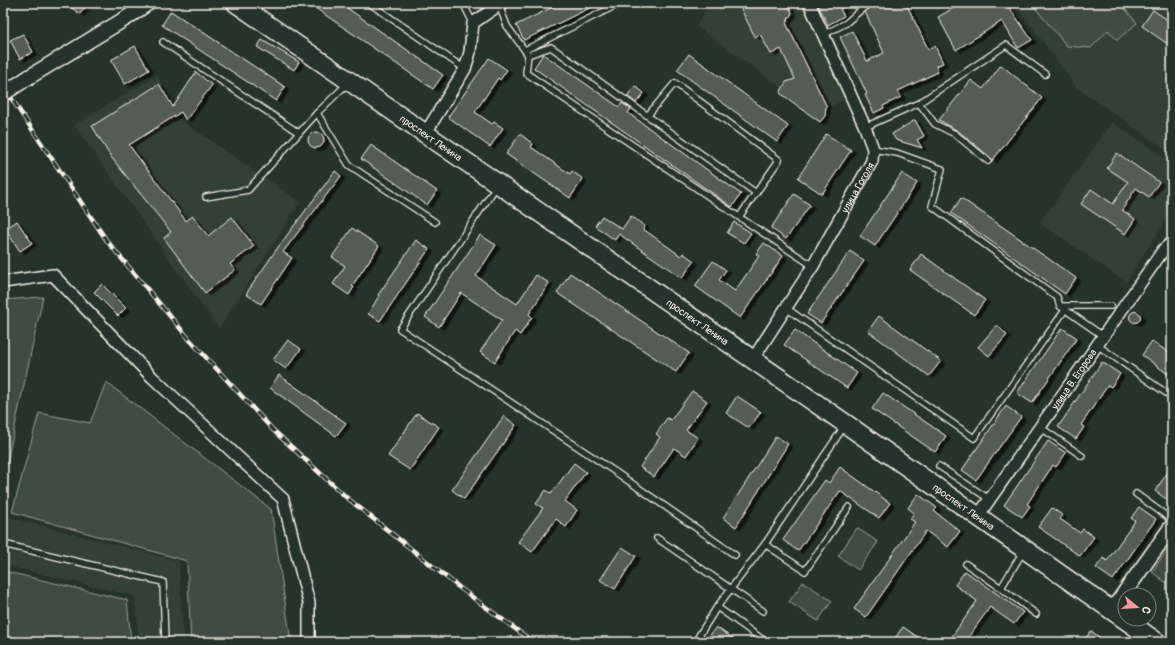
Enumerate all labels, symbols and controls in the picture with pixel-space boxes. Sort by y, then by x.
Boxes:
street label: проспект Ленина [397,113,464,164]
street label: улица Гоголя [839,160,877,216]
street label: проспект Ленина [664,297,731,348]
street label: улица В. Егорова [1049,347,1100,413]
street label: проспект Ленина [930,482,997,533]
north arrow [1117,587,1157,627]
text: С [1139,605,1153,615]

